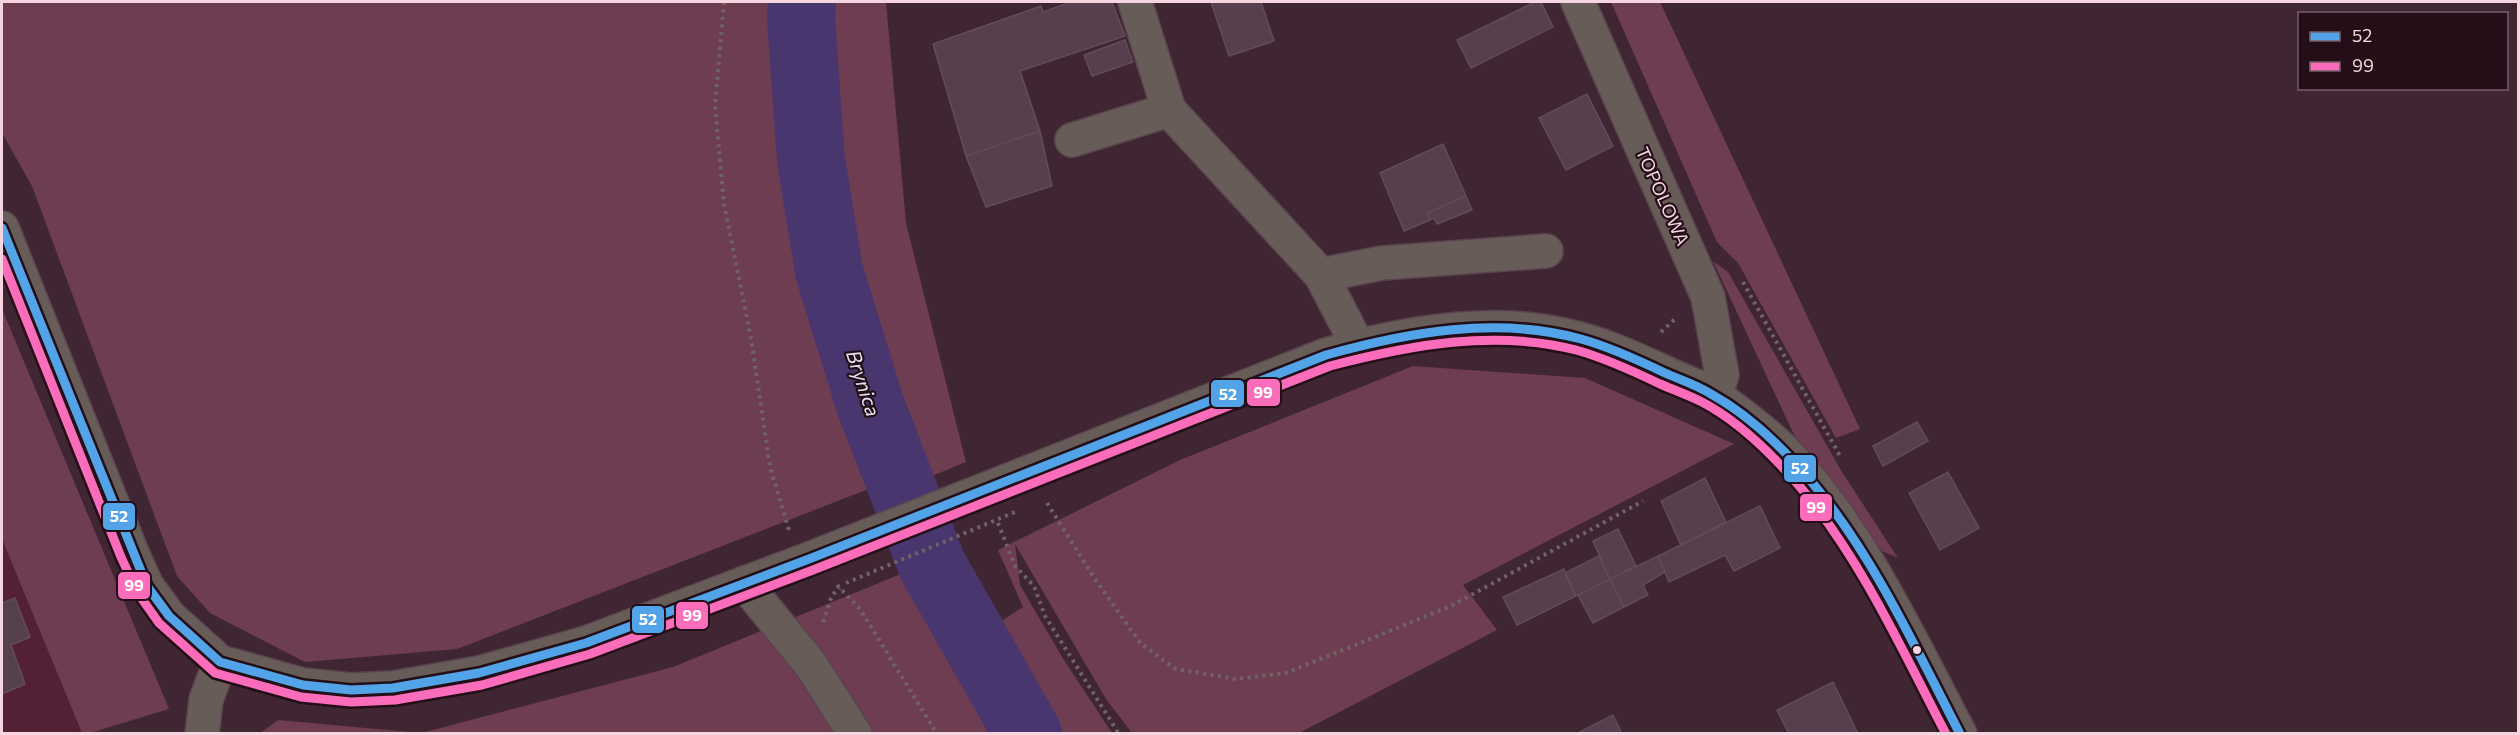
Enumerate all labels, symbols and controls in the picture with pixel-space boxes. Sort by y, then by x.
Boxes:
legend [2298,12,2508,90]
text: 52 [2352,24,2372,46]
text: 99 [2352,54,2374,76]
street label: TOPOLOWA [1632,143,1694,249]
water label: Brynica [842,347,886,419]
line badge: 99 [1246,378,1281,407]
line badge: 52 [1210,379,1245,408]
text: 99 [1253,382,1273,401]
text: 52 [1219,384,1237,403]
line badge: 52 [1783,454,1817,483]
text: 52 [1791,458,1809,477]
line badge: 99 [1799,493,1833,522]
text: 99 [1806,497,1826,516]
line badge: 52 [102,502,136,531]
text: 52 [110,506,128,525]
line badge: 99 [117,571,151,600]
text: 99 [124,575,144,594]
line badge: 99 [675,601,709,630]
line badge: 52 [631,605,665,634]
text: 99 [682,605,702,624]
text: 52 [639,609,657,628]
unlabelled marker [1911,644,1923,656]

